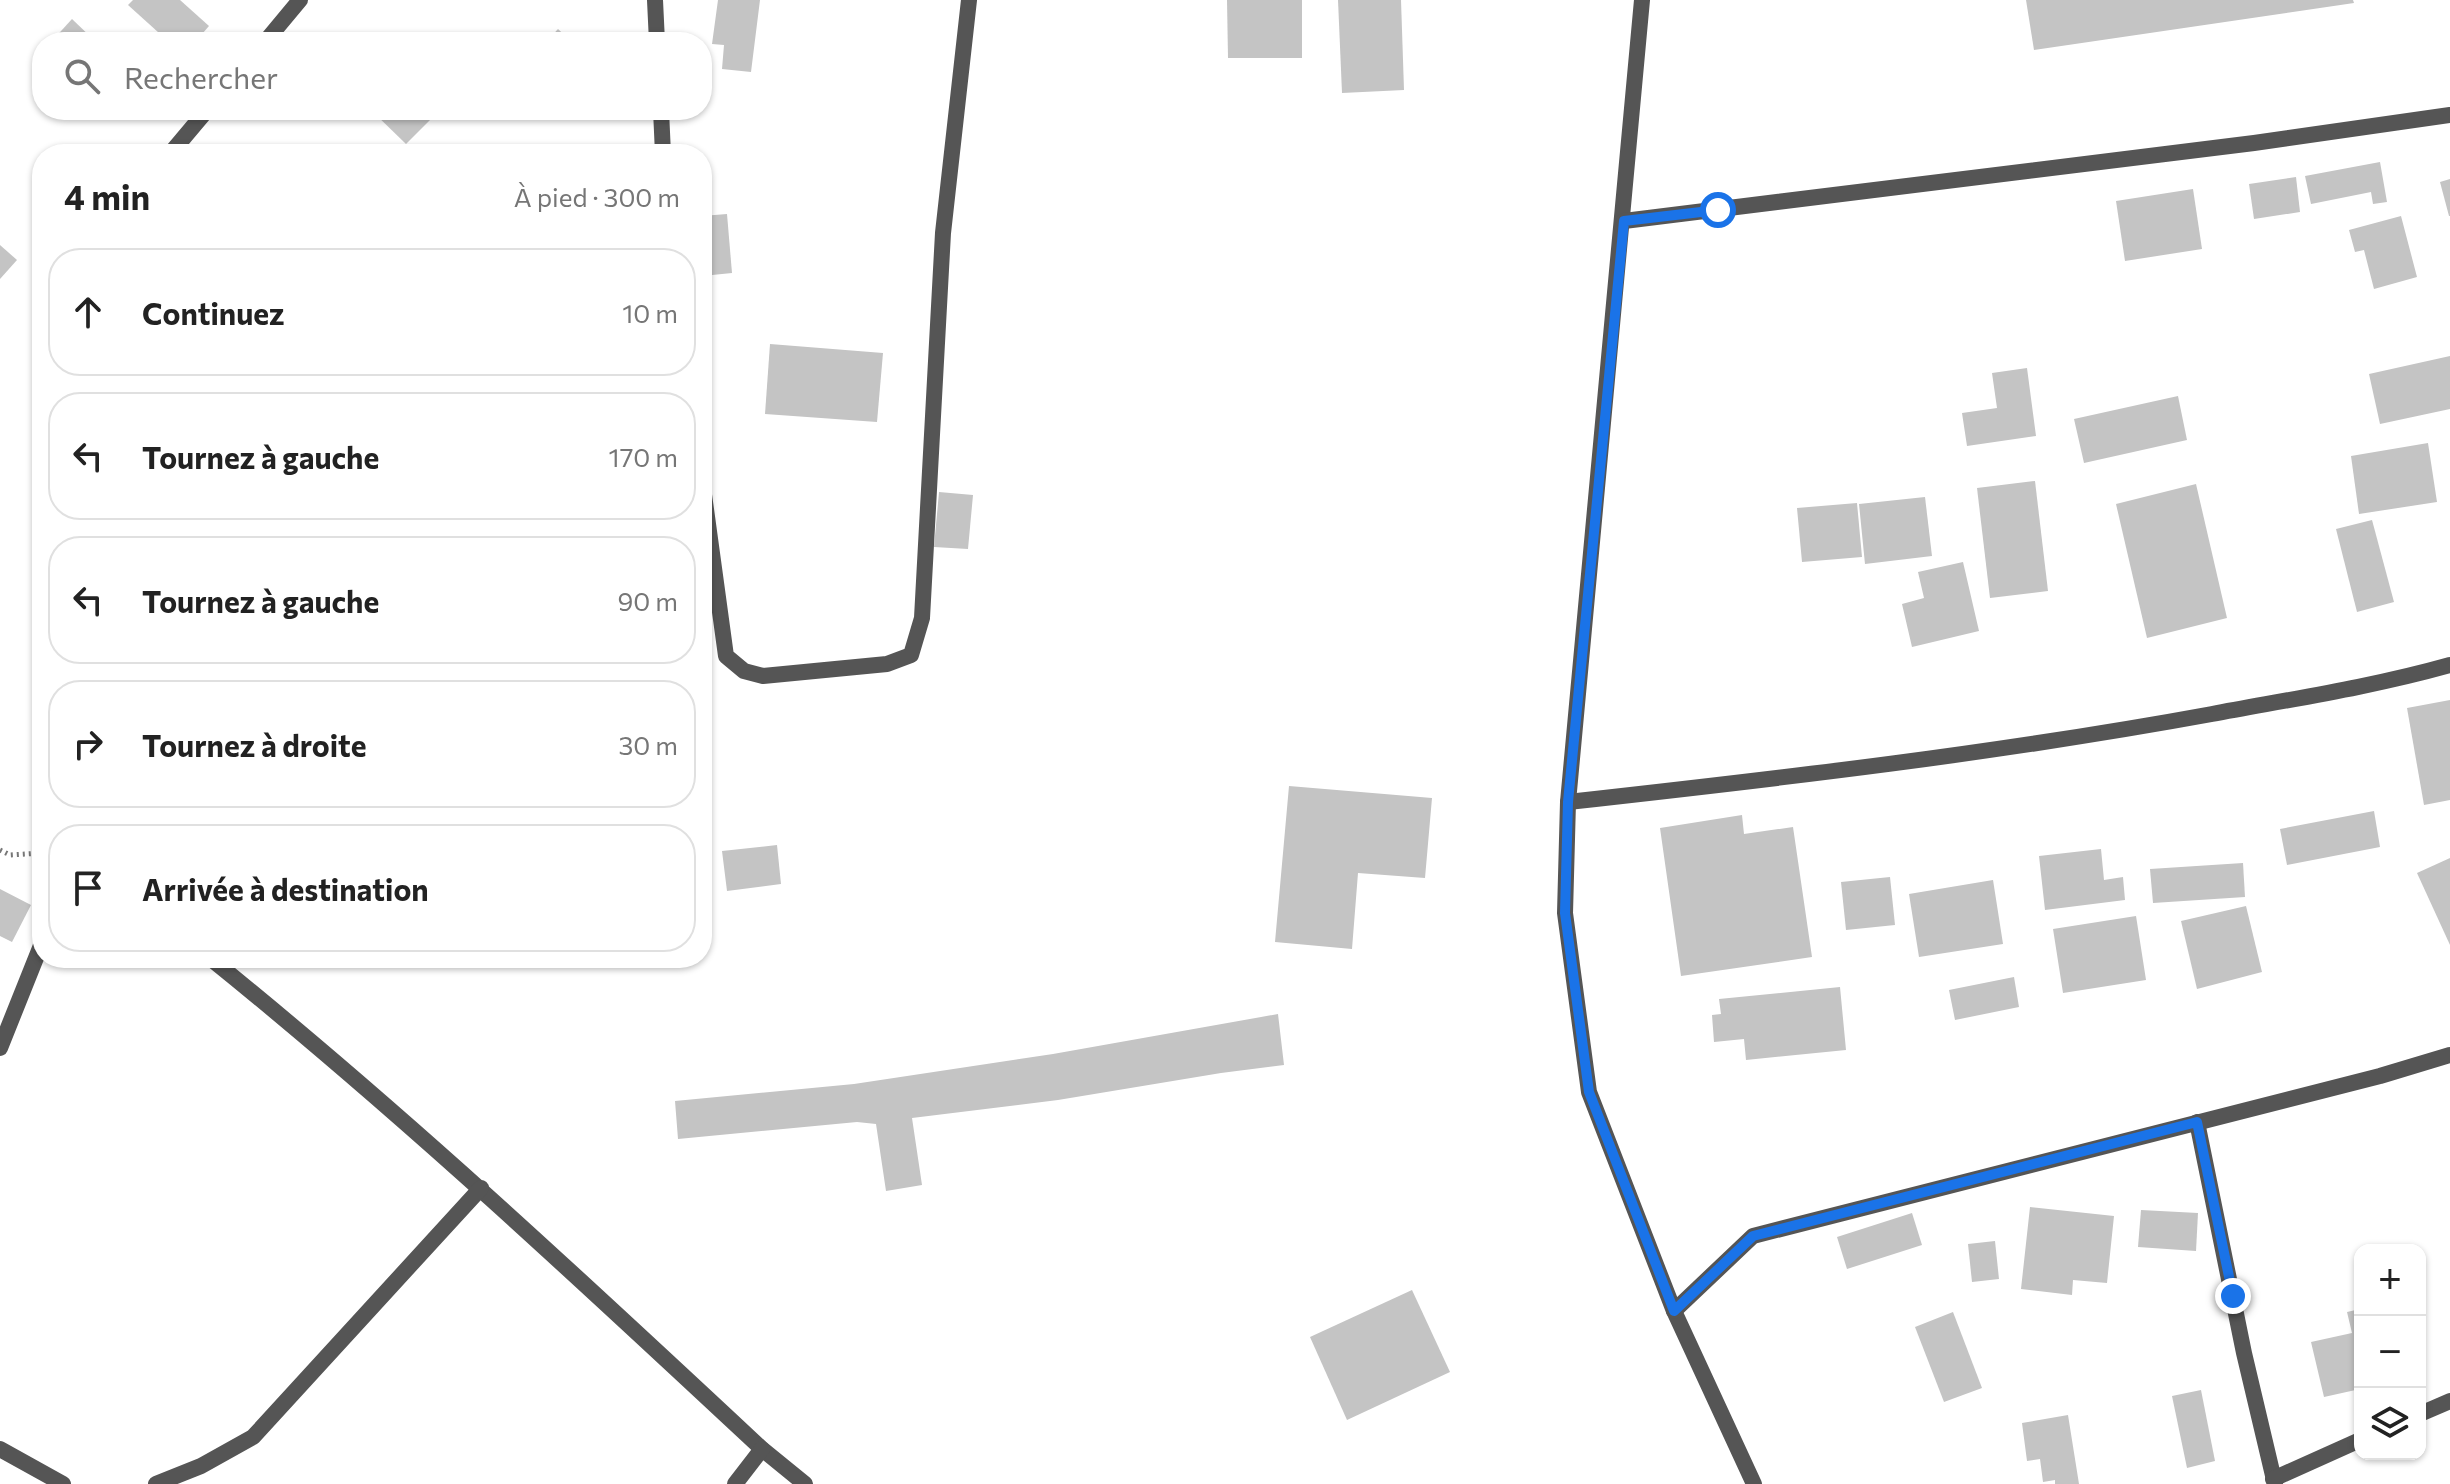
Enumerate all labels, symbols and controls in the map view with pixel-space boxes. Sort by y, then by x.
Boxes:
search box [32,32,712,120]
icon: search [60,54,104,98]
text: Rechercher [124,58,278,95]
text: 4 min [64,175,150,217]
text: À pied · 300 m [514,181,680,212]
route start [1700,192,1736,228]
icon: ahead [66,290,110,334]
text: Continuez [142,294,285,331]
text: 10 m [622,297,678,328]
icon: left [66,434,110,478]
text: Tournez à gauche [142,438,379,475]
text: 170 m [609,441,678,472]
icon: left [66,578,110,622]
text: Tournez à gauche [142,582,379,619]
text: 90 m [618,585,678,616]
icon: right [66,722,110,766]
text: Tournez à droite [142,726,366,763]
text: 30 m [619,729,678,760]
icon: arrive [66,866,110,910]
text: Arrivée à destination [142,870,429,907]
map controls [2354,1244,2426,1460]
button: + [2354,1244,2426,1316]
route end [2215,1278,2251,1314]
button: − [2354,1316,2426,1388]
button: layers [2354,1388,2426,1460]

